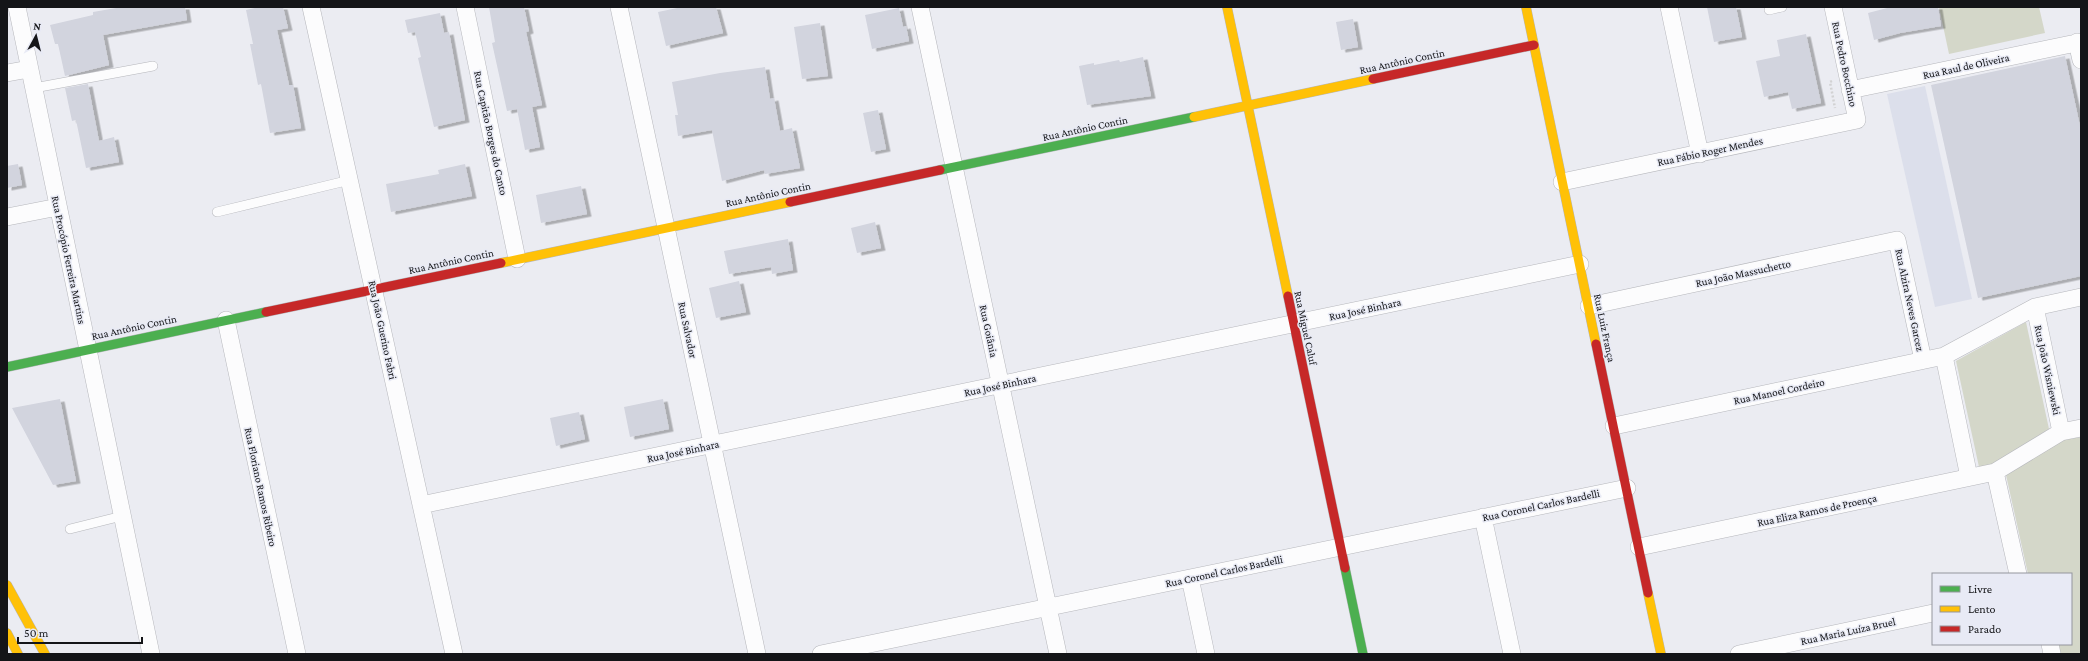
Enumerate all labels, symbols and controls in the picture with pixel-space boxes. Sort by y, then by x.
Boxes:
north arrow [16,16,56,56]
text: N [33,20,42,33]
street label: Rua Pedro Bocchino [1830,20,1860,108]
street label: Rua Antônio Contin [1358,46,1446,76]
street label: Rua Raul de Oliveira [1922,51,2010,81]
street label: Rua Capitão Borges do Canto [471,70,510,197]
street label: Rua Antônio Contin [1041,113,1129,143]
street label: Rua Fábio Roger Mendes [1656,134,1764,169]
street label: Rua Antônio Contin [724,179,812,209]
street label: Rua Procópio Ferreira Martins [49,195,88,325]
street label: Rua Antônio Contin [407,246,495,276]
street label: Rua Alzira Neves Garcez [1893,248,1927,353]
street label: Rua João Massuchetto [1694,257,1792,290]
street label: Rua João Guerino Fabri [366,279,399,381]
street label: Rua Miguel Caluf [1291,290,1320,367]
street label: Rua Luiz França [1591,293,1618,363]
street label: Rua José Binhara [1328,295,1402,323]
street label: Rua Salvador [676,301,700,359]
street label: Rua Goiânia [978,304,1000,358]
street label: Rua Antônio Contin [90,312,178,342]
street label: Rua João Wisniewski [2032,324,2063,416]
street label: Rua José Binhara [963,371,1037,399]
street label: Rua Manoel Cordeiro [1732,375,1826,406]
street label: Rua Floriano Ramos Ribeiro [243,426,280,548]
street label: Rua José Binhara [646,437,720,465]
street label: Rua Coronel Carlos Bardelli [1481,487,1601,523]
street label: Rua Eliza Ramos de Proença [1756,491,1878,530]
street label: Rua Coronel Carlos Bardelli [1164,553,1284,589]
legend [1932,573,2072,645]
text: Livre [1968,582,1992,596]
text: Lento [1968,602,1996,616]
street label: Rua Maria Luíza Bruel [1800,615,1897,647]
scale bar [18,619,142,645]
text: Parado [1968,622,2001,636]
text: 50 m [24,626,49,640]

